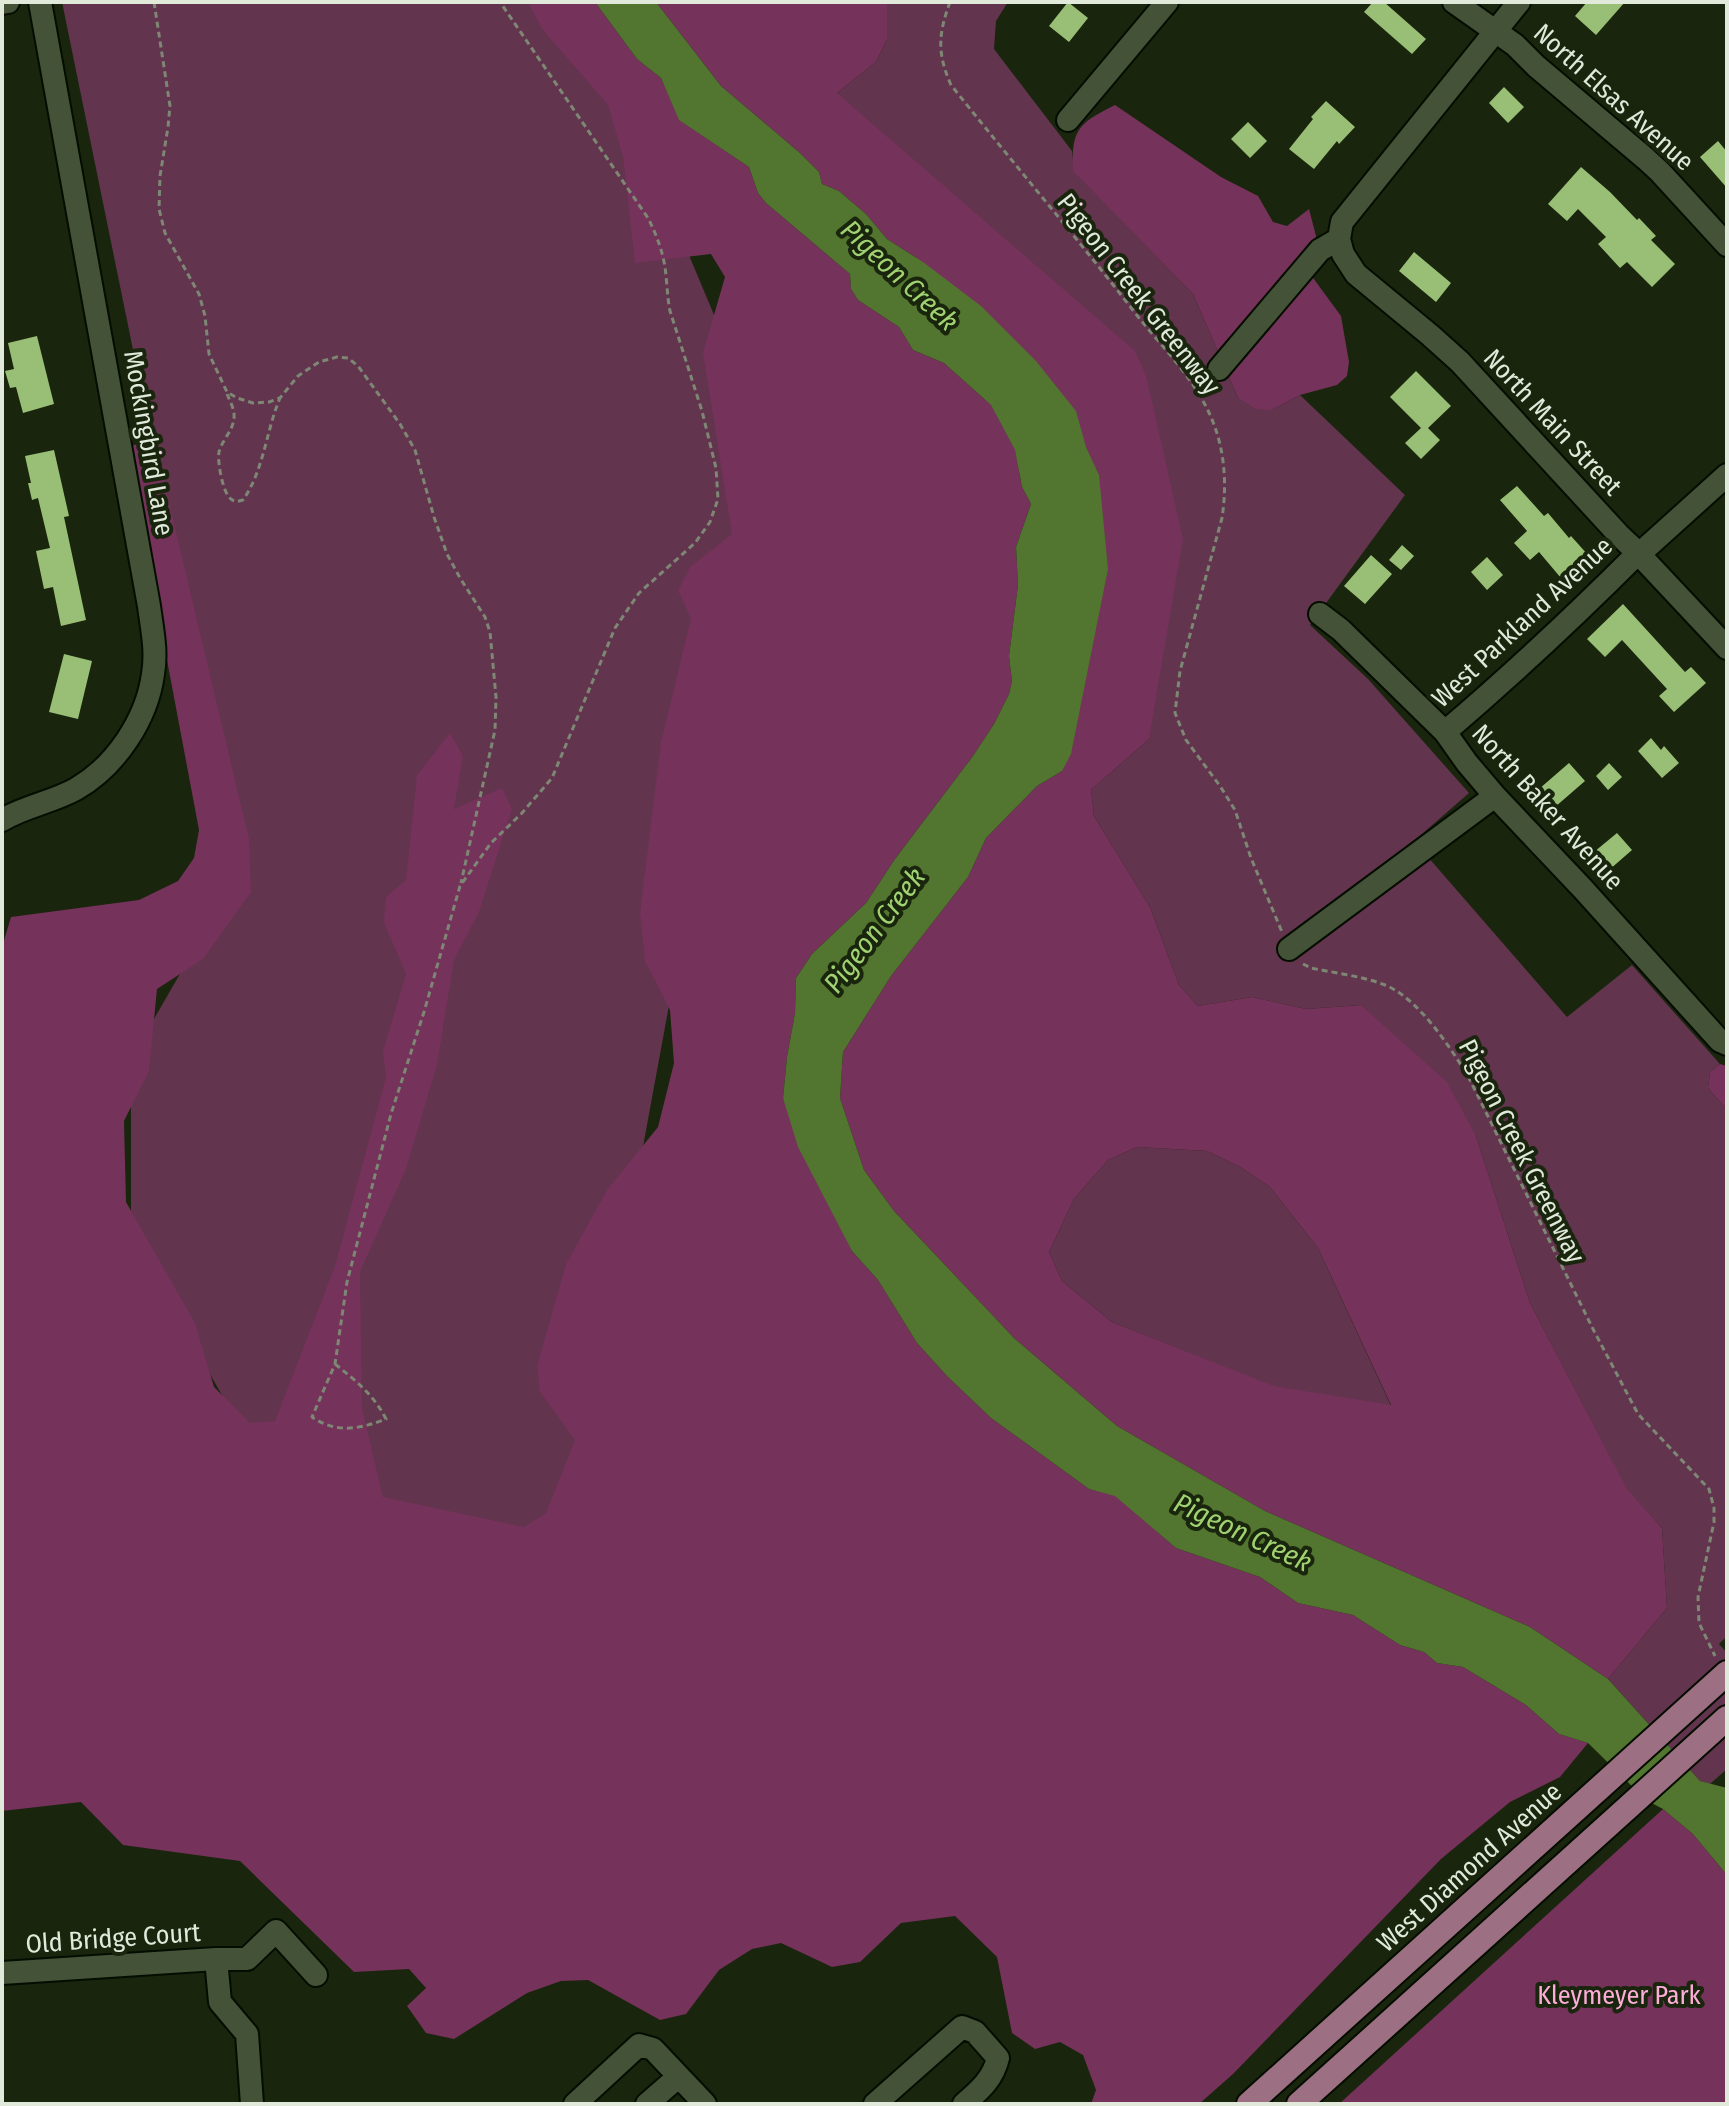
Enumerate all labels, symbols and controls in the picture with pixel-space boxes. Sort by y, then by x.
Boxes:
street label: North Elsas Avenue [1527,17,1700,177]
street label: Pigeon Creek Greenway [1050,188,1227,401]
water label: Pigeon Creek [834,213,965,338]
street label: North Main Street [1477,343,1629,502]
street label: Mockingbird Lane [117,348,180,538]
street label: West Parkland Avenue [1426,531,1619,714]
street label: North Baker Avenue [1465,718,1630,896]
water label: Pigeon Creek [817,861,932,999]
street label: Pigeon Creek Greenway [1452,1034,1592,1268]
water label: Pigeon Creek [1169,1486,1317,1579]
street label: West Diamond Avenue [1371,1776,1568,1958]
street label: Old Bridge Court [25,1917,202,1960]
park label: Kleymeyer Park [1537,1980,1702,2011]

